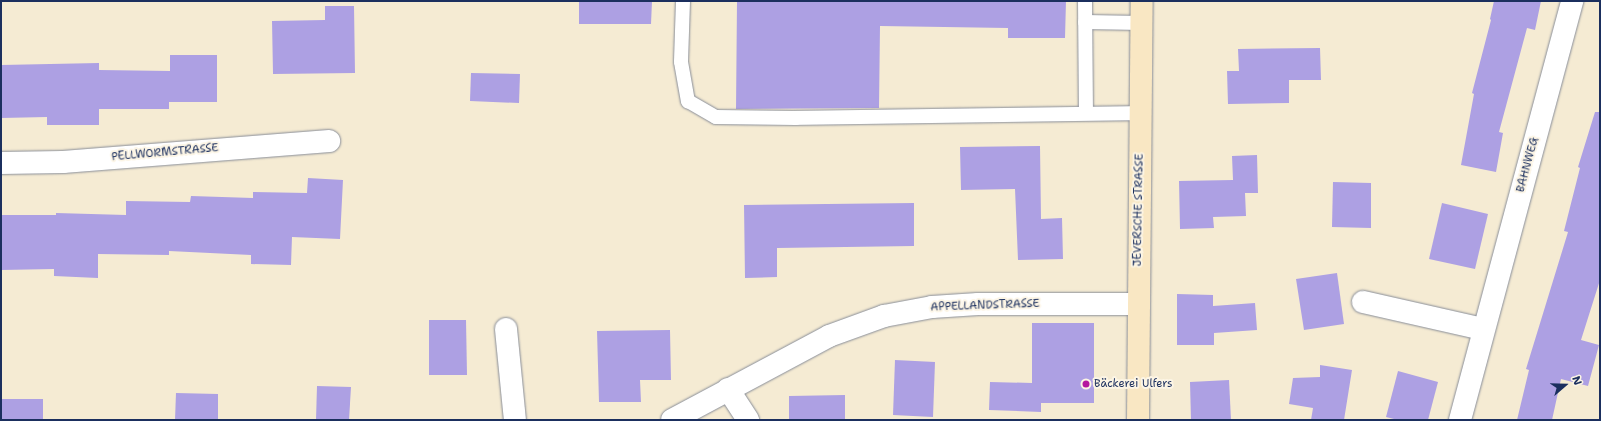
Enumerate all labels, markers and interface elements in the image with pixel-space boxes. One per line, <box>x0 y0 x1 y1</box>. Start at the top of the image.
street label: BAHNWEG <box>1514 136 1542 194</box>
street label: PELLWORMSTRASSE <box>111 142 219 164</box>
street label: JEVERSCHE STRASSE <box>1131 153 1147 267</box>
street label: APPELLANDSTRASSE <box>930 297 1040 315</box>
north arrow <box>1545 365 1585 405</box>
text: N <box>1568 374 1585 387</box>
place label: Bäckerei Ulfers <box>1094 377 1172 391</box>
marker: Bäckerei Ulfers <box>1081 379 1091 389</box>

